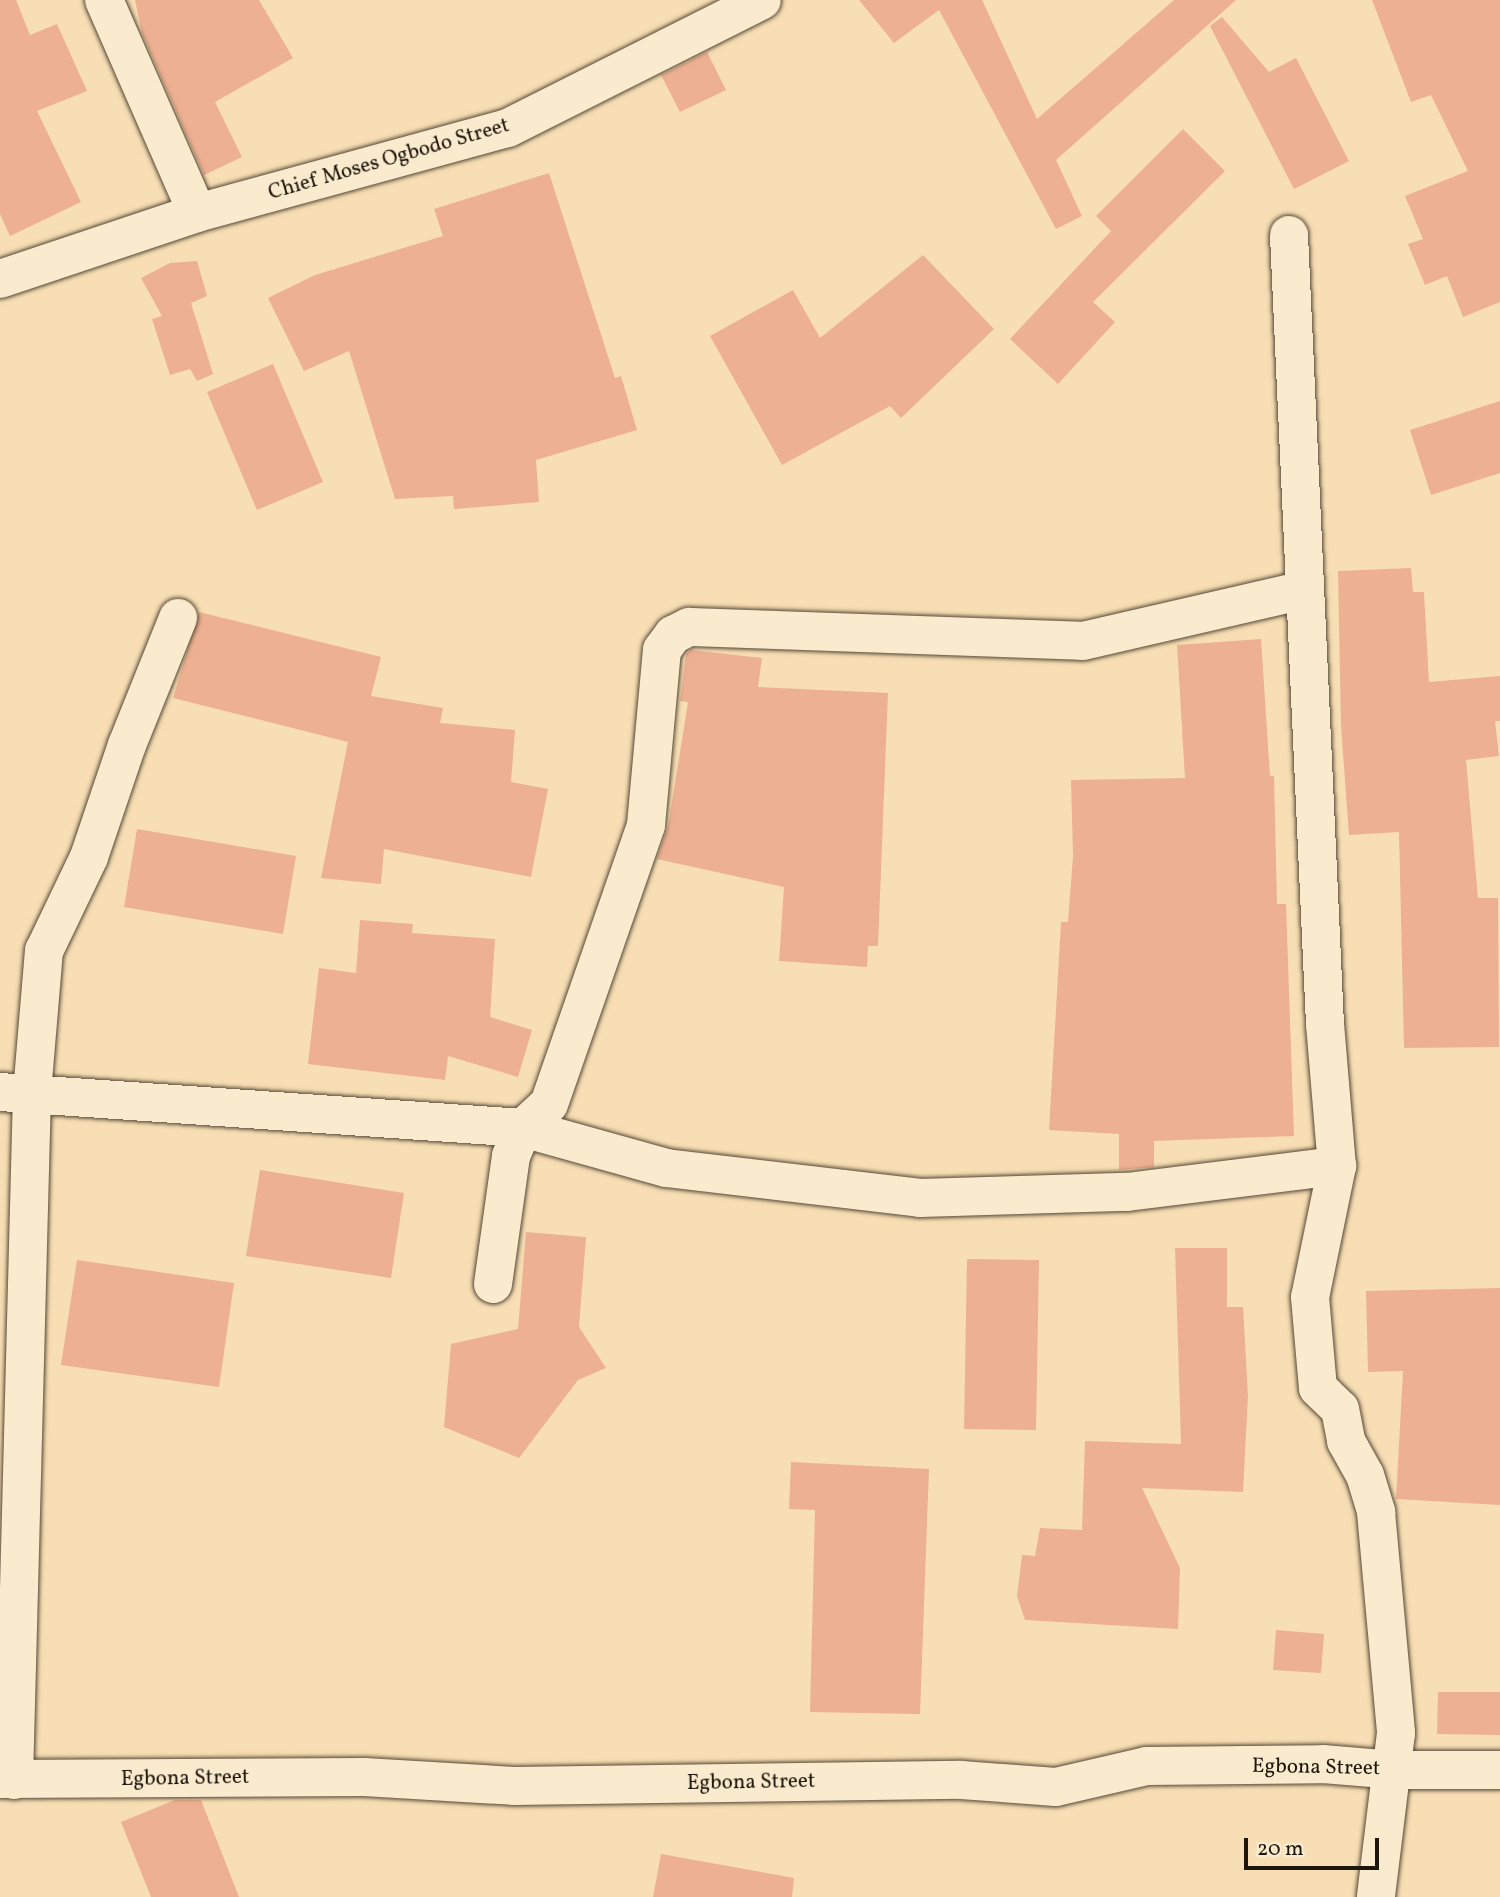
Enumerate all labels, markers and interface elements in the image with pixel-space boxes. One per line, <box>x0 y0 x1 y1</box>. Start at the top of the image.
street label: Chief Moses Ogbodo Street <box>267 114 511 206</box>
street label: Egbona Street <box>1252 1754 1380 1782</box>
street label: Egbona Street <box>121 1765 249 1793</box>
street label: Egbona Street <box>687 1769 815 1797</box>
scale bar <box>1248 1824 1383 1868</box>
text: 20 m <box>1257 1835 1303 1864</box>

